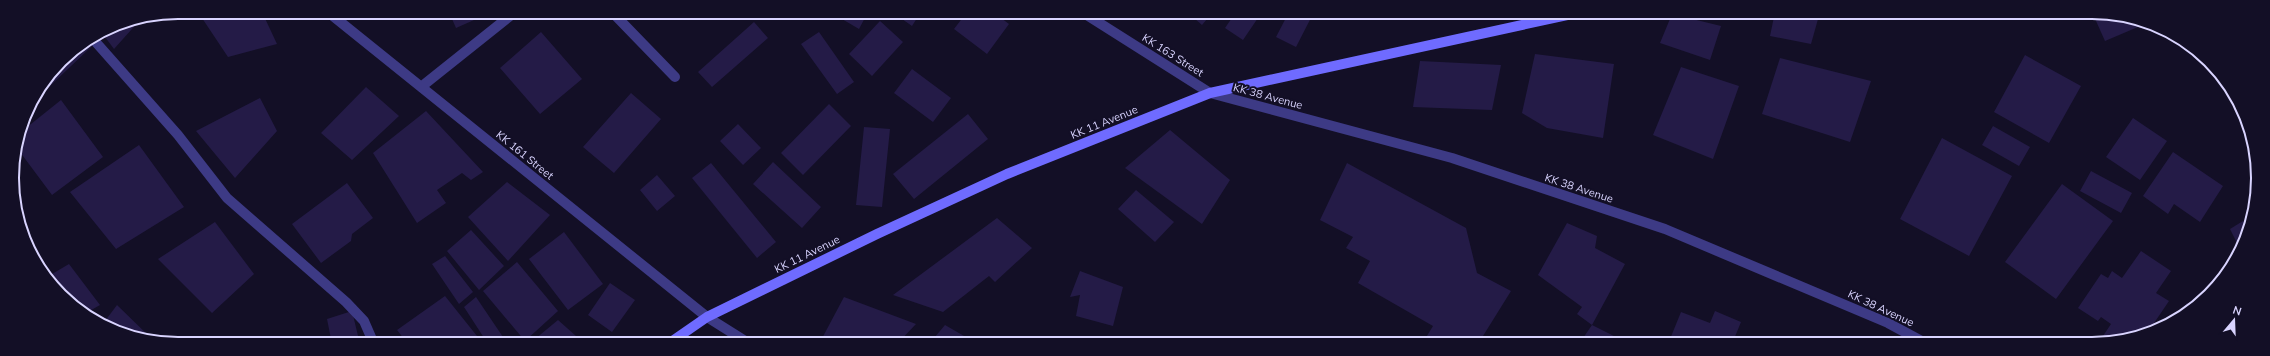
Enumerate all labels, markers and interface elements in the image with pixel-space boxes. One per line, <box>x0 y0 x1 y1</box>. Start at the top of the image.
street label: KK 163 Street <box>1140 31 1206 80</box>
street label: KK 38 Avenue <box>1232 80 1304 112</box>
street label: KK 11 Avenue <box>1068 102 1140 142</box>
street label: KK 161 Street <box>493 128 557 183</box>
street label: KK 38 Avenue <box>1543 170 1615 206</box>
street label: KK 11 Avenue <box>772 232 842 276</box>
street label: KK 38 Avenue <box>1846 287 1916 329</box>
north arrow <box>2214 300 2254 340</box>
text: N <box>2231 303 2243 319</box>

